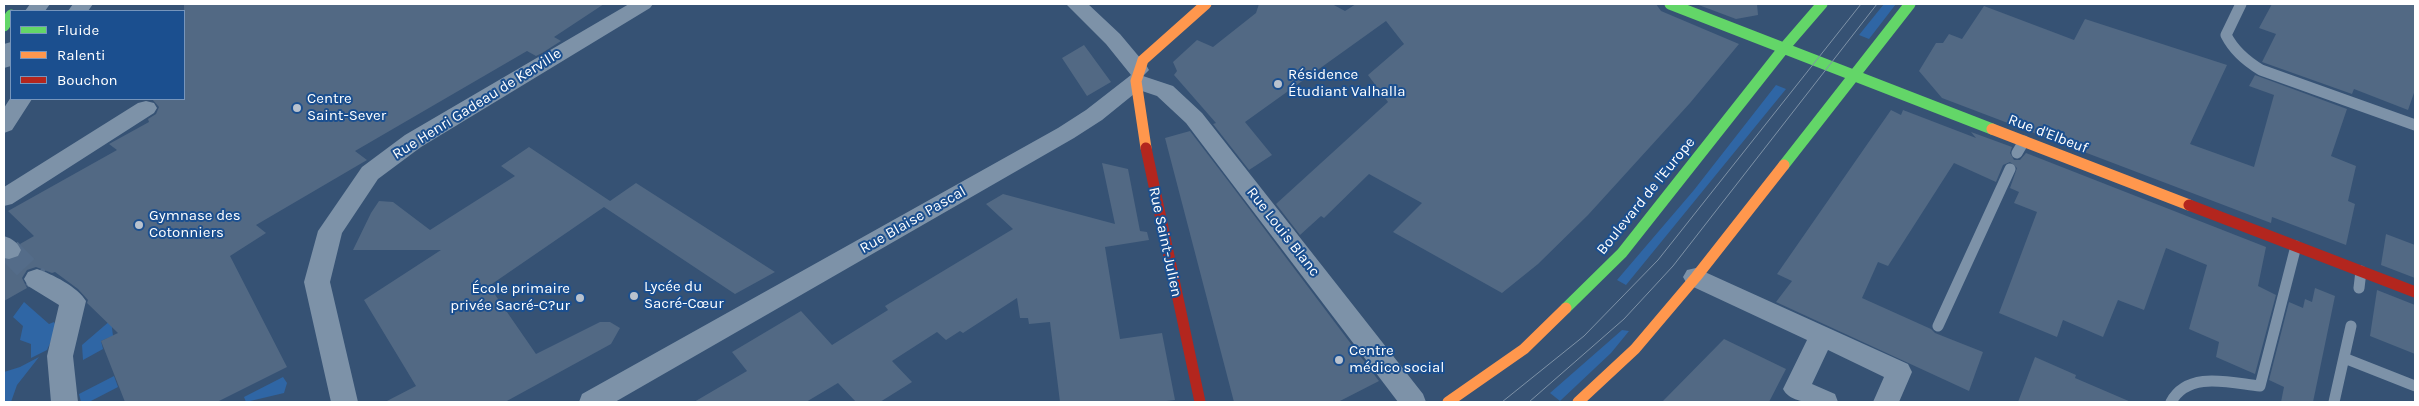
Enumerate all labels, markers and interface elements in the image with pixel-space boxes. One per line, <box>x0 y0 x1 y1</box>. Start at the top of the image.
legend <box>10 10 185 100</box>
text: Fluide <box>57 21 99 39</box>
street label: Rue Henri Gadeau de Kerville <box>389 45 565 163</box>
text: Ralenti <box>57 46 106 64</box>
place label: Résidence Étudiant Valhalla <box>1288 66 1405 101</box>
text: Bouchon <box>57 71 118 89</box>
marker: Résidence Étudiant Valhalla <box>1272 78 1284 90</box>
place label: Centre Saint-Sever <box>307 90 386 125</box>
marker: Centre Saint-Sever <box>291 102 303 114</box>
street label: Rue d'Elbeuf <box>2006 111 2090 157</box>
street label: Boulevard de l'Europe <box>1593 134 1699 258</box>
street label: Rue Blaise Pascal <box>857 182 969 258</box>
street label: Rue Louis Blanc <box>1243 184 1323 280</box>
street label: Rue Saint-Julien <box>1145 185 1185 299</box>
place label: Gymnase des Cotonniers <box>149 207 241 242</box>
marker: Gymnase des Cotonniers <box>133 219 145 231</box>
place label: Lycée du Sacré-Cœur <box>644 278 724 313</box>
place label: École primaire privée Sacré-C?ur <box>450 280 570 315</box>
marker: Lycée du Sacré-Cœur <box>628 290 640 302</box>
marker: École primaire privée Sacré-C?ur <box>574 292 586 304</box>
place label: Centre médico social <box>1349 342 1444 377</box>
marker: Centre médico social <box>1333 354 1345 366</box>

